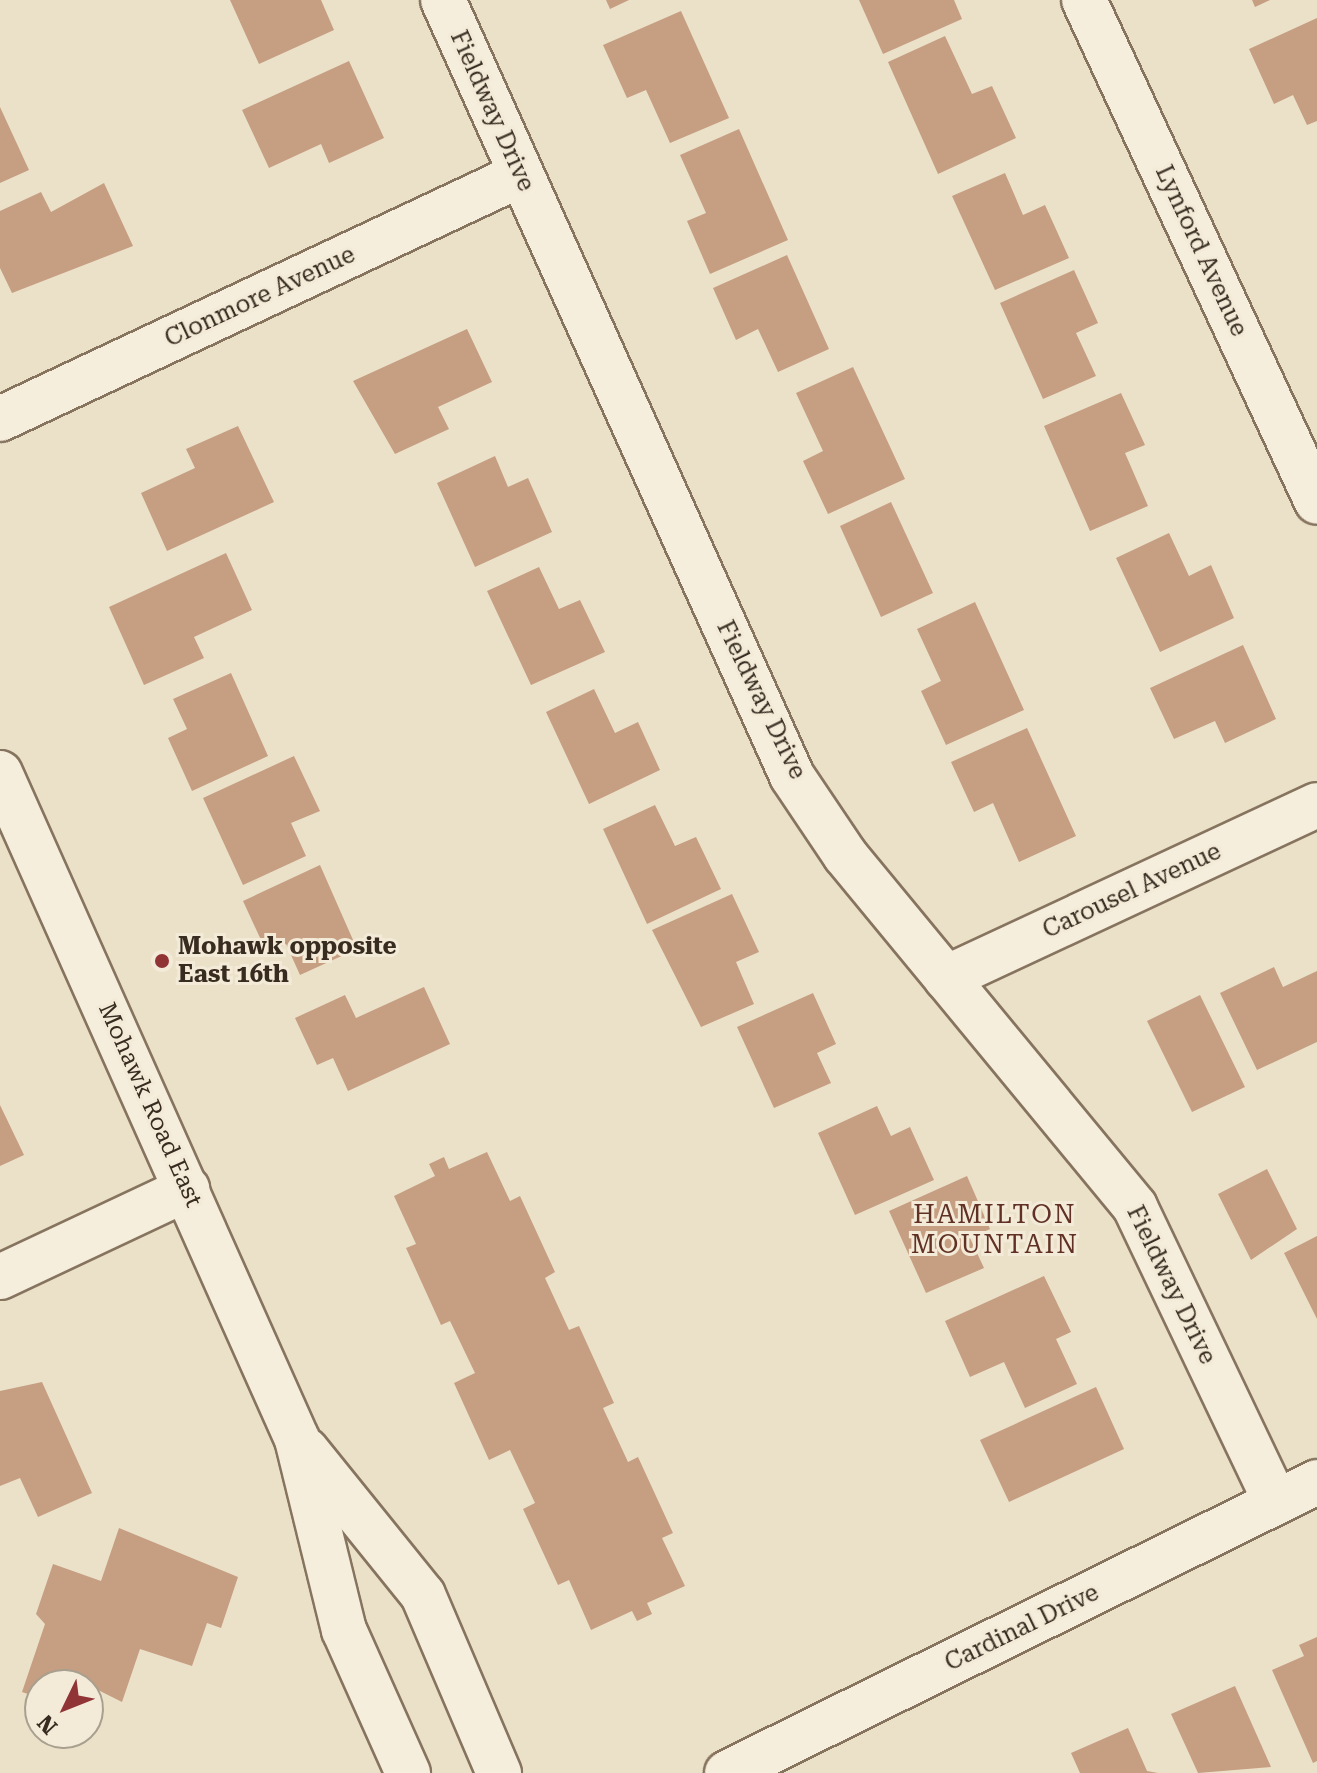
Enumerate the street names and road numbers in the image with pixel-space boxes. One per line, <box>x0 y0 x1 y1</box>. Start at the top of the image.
street label: Fieldway Drive <box>444 26 540 196</box>
street label: Lynford Avenue <box>1149 161 1253 341</box>
street label: Clonmore Avenue <box>160 240 360 354</box>
street label: Fieldway Drive <box>710 616 812 784</box>
street label: Carousel Avenue <box>1038 837 1226 945</box>
street label: Mohawk Road East <box>92 998 208 1212</box>
street label: Fieldway Drive <box>1120 1201 1222 1369</box>
street label: Cardinal Drive <box>940 1578 1104 1678</box>

